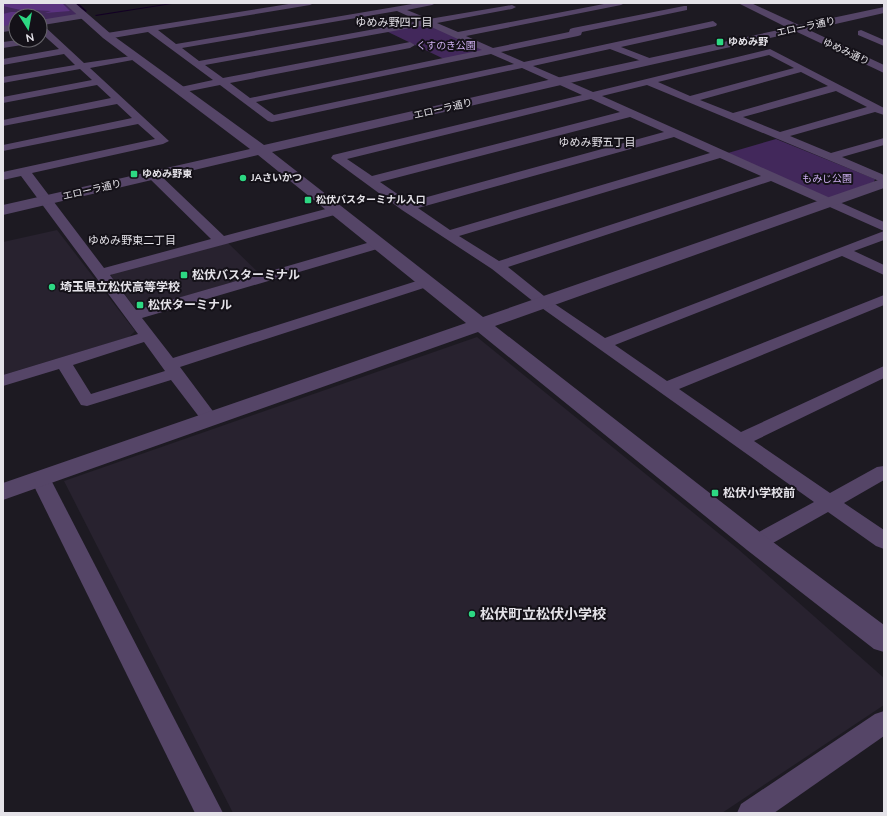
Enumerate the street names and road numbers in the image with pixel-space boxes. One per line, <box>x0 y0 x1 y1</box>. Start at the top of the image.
street label: エローラ通り <box>775 14 837 40</box>
street label: ゆめみ通り <box>820 35 872 69</box>
street label: エローラ通り <box>412 95 474 123</box>
street label: エローラ通り <box>61 176 123 204</box>

